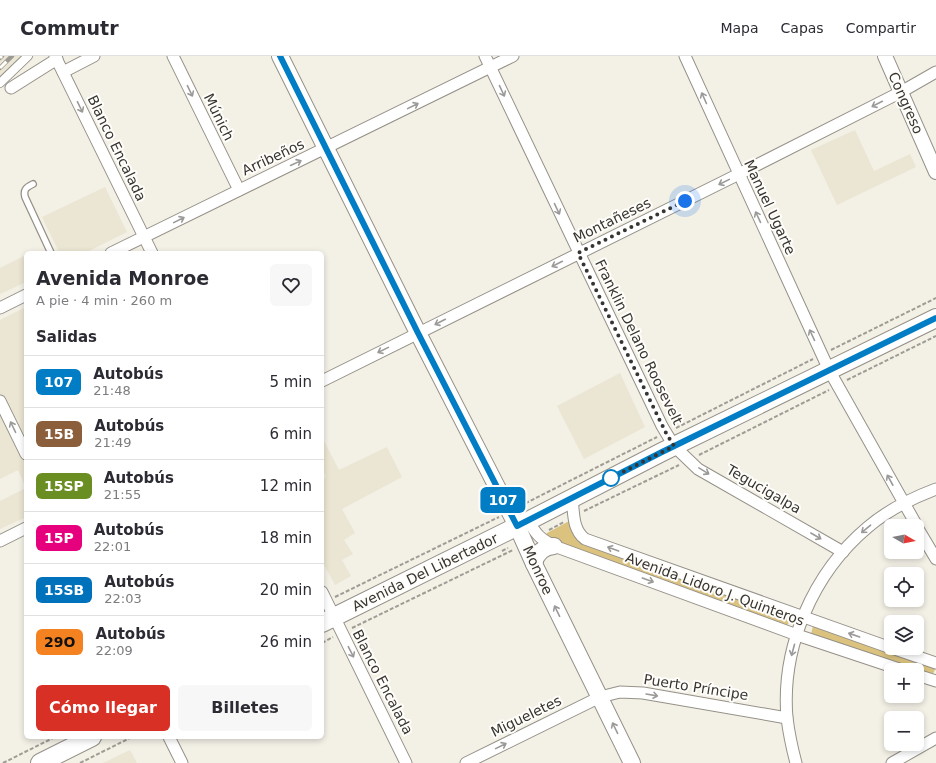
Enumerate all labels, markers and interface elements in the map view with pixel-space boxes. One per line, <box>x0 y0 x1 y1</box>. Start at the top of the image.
text: Commutr <box>20 17 119 39</box>
text: Mapa <box>720 20 759 36</box>
text: Capas <box>781 20 824 36</box>
text: Compartir <box>846 20 916 36</box>
street label: Congreso <box>885 70 927 136</box>
one-way arrow <box>187 85 194 97</box>
one-way arrow <box>499 85 506 97</box>
street label: Múnich <box>201 91 237 143</box>
street label: Blanco Encalada <box>84 93 150 203</box>
one-way arrow <box>700 93 707 105</box>
one-way arrow <box>77 100 85 112</box>
one-way arrow <box>406 101 418 109</box>
one-way arrow <box>871 101 883 108</box>
street label: Arribeños <box>239 136 307 178</box>
street label: Manuel Ugarte <box>741 157 799 257</box>
one-way arrow <box>290 159 302 166</box>
one-way arrow <box>718 179 730 186</box>
your location <box>675 191 695 211</box>
street label: Montañeses <box>571 194 653 246</box>
one-way arrow <box>554 202 561 214</box>
one-way arrow <box>754 211 761 223</box>
one-way arrow <box>173 215 185 223</box>
street label: Franklin Delano Roosevelt <box>592 257 686 428</box>
one-way arrow <box>551 261 563 268</box>
button: heart <box>270 264 312 306</box>
text: Avenida Monroe <box>36 267 209 289</box>
text: A pie · 4 min · 260 m <box>36 293 172 308</box>
one-way arrow <box>435 319 447 326</box>
text: Salidas <box>36 328 97 346</box>
one-way arrow <box>808 329 816 341</box>
one-way arrow <box>377 347 389 355</box>
text: Autobús <box>93 365 163 383</box>
text: 5 min <box>269 373 312 391</box>
text: 107 <box>44 374 73 390</box>
text: 21:48 <box>93 383 131 398</box>
text: Autobús <box>94 417 164 435</box>
one-way arrow <box>9 421 16 433</box>
text: 6 min <box>269 425 312 443</box>
text: 15B <box>44 426 74 442</box>
text: 21:49 <box>94 435 132 450</box>
street label: Tegucigalpa <box>723 461 804 517</box>
one-way arrow <box>698 468 710 476</box>
text: Autobús <box>104 469 174 487</box>
unlabelled marker <box>602 469 620 487</box>
one-way arrow <box>886 474 894 486</box>
text: 12 min <box>260 477 312 495</box>
text: 15SP <box>44 478 84 494</box>
text: 21:55 <box>104 487 141 502</box>
line badge: 107 <box>480 487 526 513</box>
text: 107 <box>488 492 518 508</box>
north arrow <box>884 519 924 559</box>
map controls <box>884 519 924 751</box>
text: Autobús <box>94 521 164 539</box>
one-way arrow <box>861 524 872 533</box>
text: 18 min <box>260 529 312 547</box>
text: 15P <box>44 530 74 546</box>
street label: Avenida Del Libertador <box>349 530 501 614</box>
one-way arrow <box>810 533 822 541</box>
text: 22:01 <box>94 539 131 554</box>
street label: Monroe <box>520 543 556 597</box>
one-way arrow <box>607 545 620 552</box>
street label: Avenida Lidoro J. Quinteros <box>623 549 807 629</box>
button: locate <box>884 567 924 607</box>
text: Autobús <box>104 573 174 591</box>
one-way arrow <box>641 577 653 585</box>
text: 20 min <box>260 581 312 599</box>
text: 15SB <box>44 582 84 598</box>
text: 22:03 <box>104 591 142 606</box>
one-way arrow <box>553 605 560 617</box>
button: layers <box>884 615 924 655</box>
text: Autobús <box>95 625 166 643</box>
street label: Blanco Encalada <box>350 627 416 737</box>
one-way arrow <box>848 631 861 638</box>
text: 26 min <box>260 633 312 651</box>
text: 29O <box>44 634 75 650</box>
text: 22:09 <box>95 643 133 658</box>
one-way arrow <box>789 643 796 656</box>
one-way arrow <box>348 646 355 658</box>
button: + <box>884 663 924 703</box>
street label: Puerto Príncipe <box>643 671 749 703</box>
button: Cómo llegar <box>36 685 170 731</box>
button: Billetes <box>178 685 312 731</box>
one-way arrow <box>645 691 658 699</box>
street label: Migueletes <box>488 692 564 740</box>
button: − <box>884 711 924 751</box>
one-way arrow <box>611 722 618 734</box>
one-way arrow <box>495 742 507 749</box>

